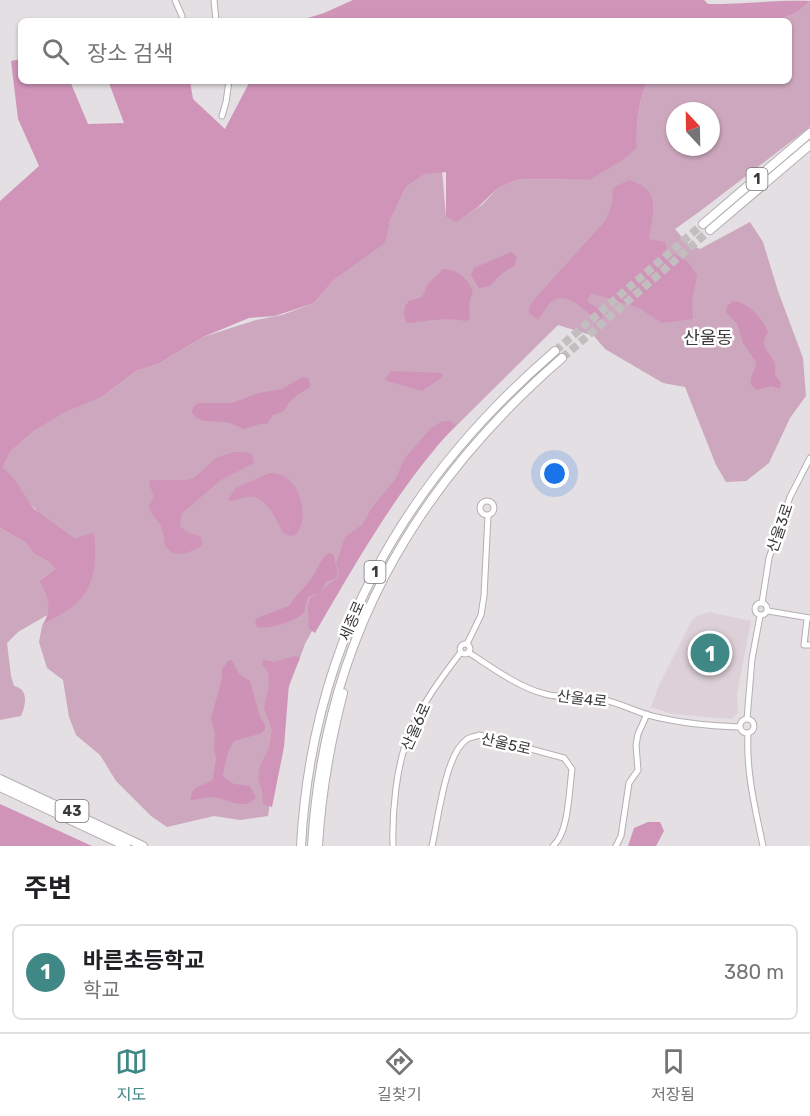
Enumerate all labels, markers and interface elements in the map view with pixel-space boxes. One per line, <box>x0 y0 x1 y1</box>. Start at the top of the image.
search box <box>18 18 792 84</box>
icon: search <box>39 35 72 68</box>
text: 장소 검색 <box>87 40 173 67</box>
north arrow <box>666 102 720 156</box>
road number: 1 <box>746 168 768 190</box>
district label: 산울동 <box>683 327 733 349</box>
your location <box>540 459 569 488</box>
street label: 산울3로 <box>763 501 797 555</box>
road number: 1 <box>364 561 386 583</box>
street label: 세종로 <box>336 598 368 644</box>
pin: 1 <box>690 630 730 676</box>
street label: 산울4로 <box>556 687 608 711</box>
street label: 산울6로 <box>398 700 434 754</box>
street label: 산울5로 <box>479 730 533 758</box>
road number: 43 <box>56 800 88 822</box>
text: 주변 <box>24 873 72 904</box>
text: 바른초등학교 <box>83 947 204 974</box>
text: 1 <box>41 960 50 984</box>
text: 380 m <box>724 960 784 984</box>
text: 학교 <box>83 978 120 1002</box>
tab: 지도 <box>115 1045 148 1105</box>
tab: 길찾기 <box>377 1045 421 1105</box>
tab: 저장됨 <box>651 1045 695 1105</box>

